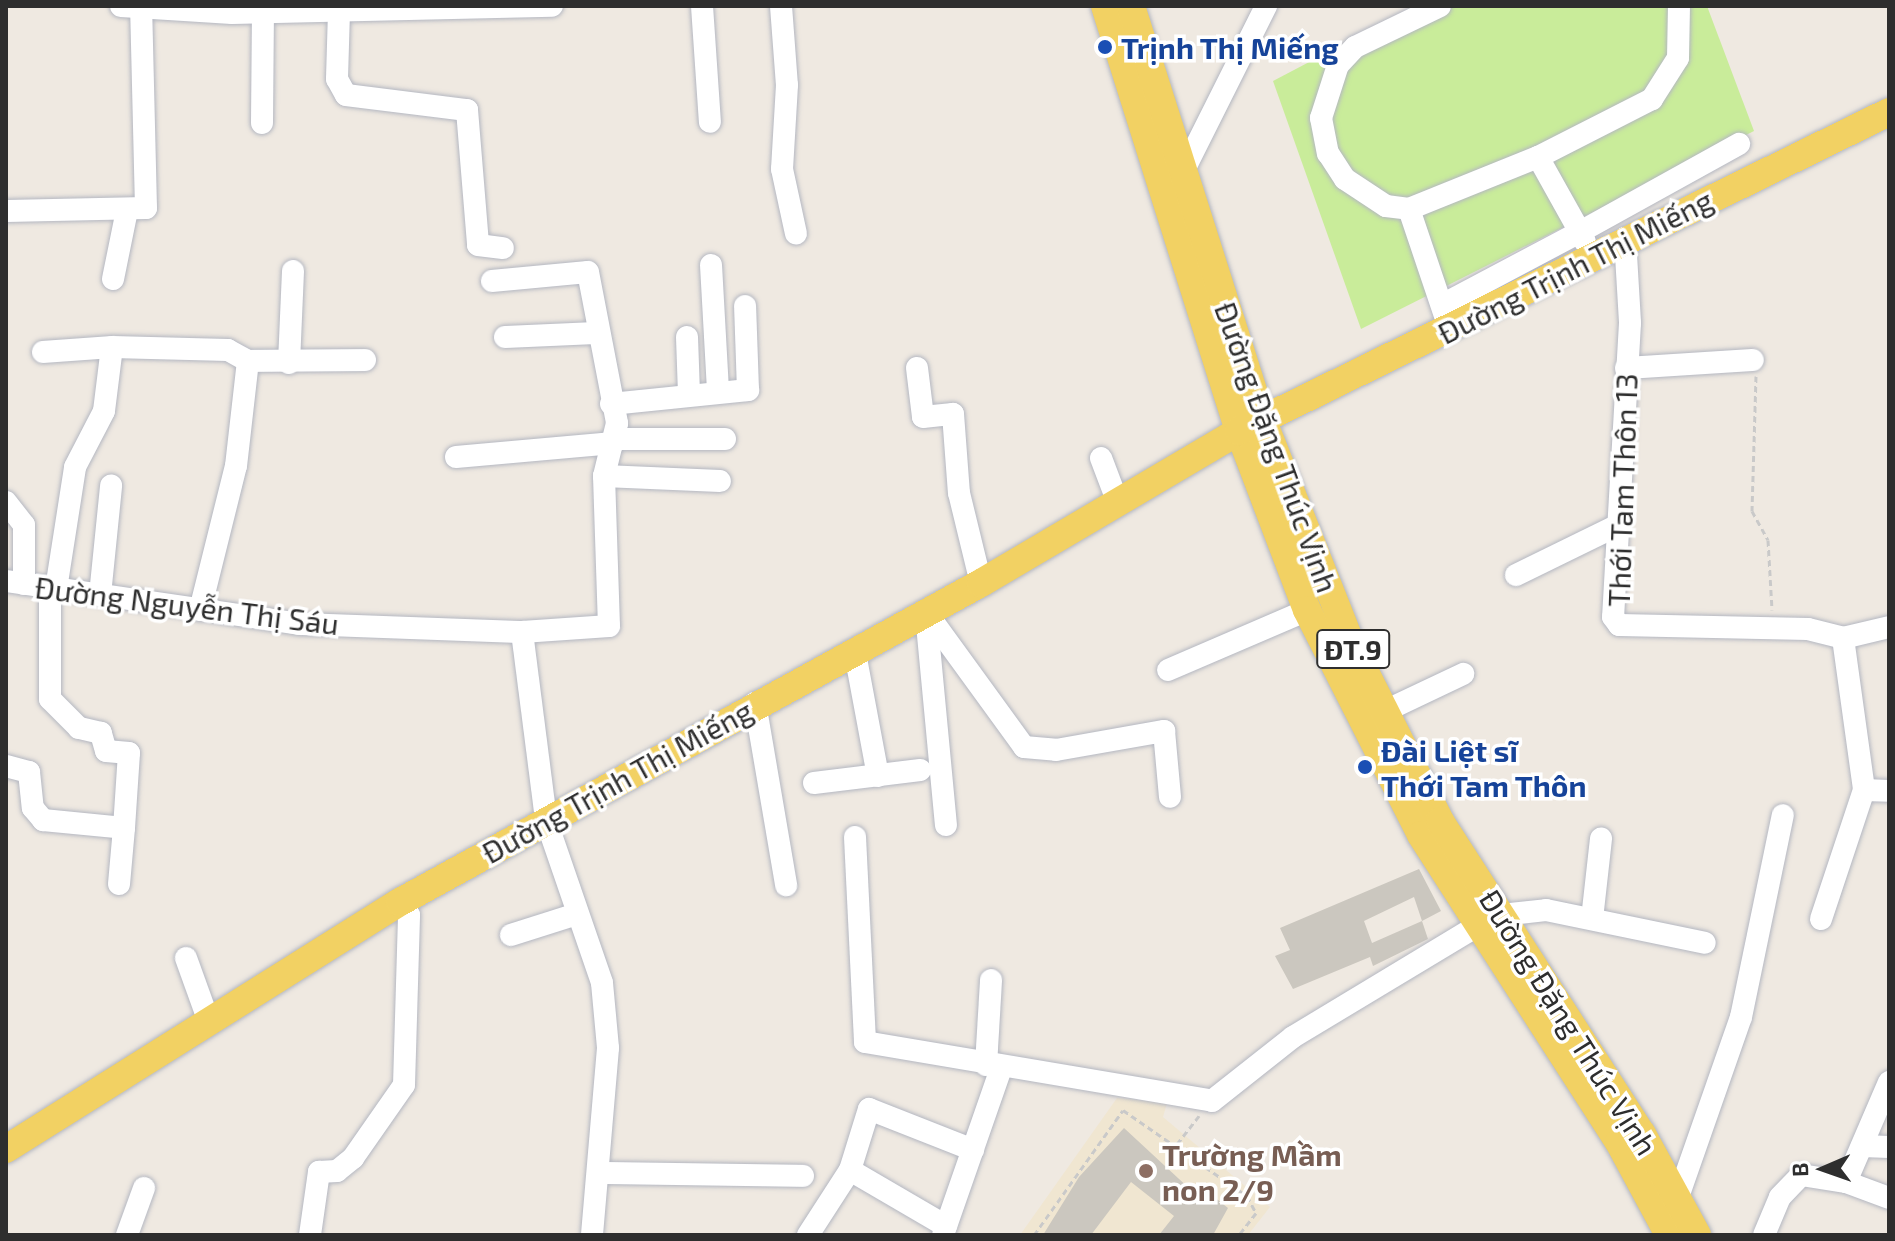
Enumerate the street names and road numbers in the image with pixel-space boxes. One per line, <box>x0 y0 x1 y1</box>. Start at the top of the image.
street label: Đường Trịnh Thị Miếng <box>1431 181 1719 351</box>
street label: Đường Đặng Thúc Vịnh <box>1207 296 1347 598</box>
street label: Thới Tam Thôn 13 <box>1600 372 1644 608</box>
street label: Đường Nguyễn Thị Sáu <box>33 568 341 642</box>
road number: ĐT.9 <box>1315 625 1391 673</box>
street label: Đường Trịnh Thị Miếng <box>475 691 759 871</box>
street label: Đường Đặng Thúc Vịnh <box>1472 882 1666 1162</box>

